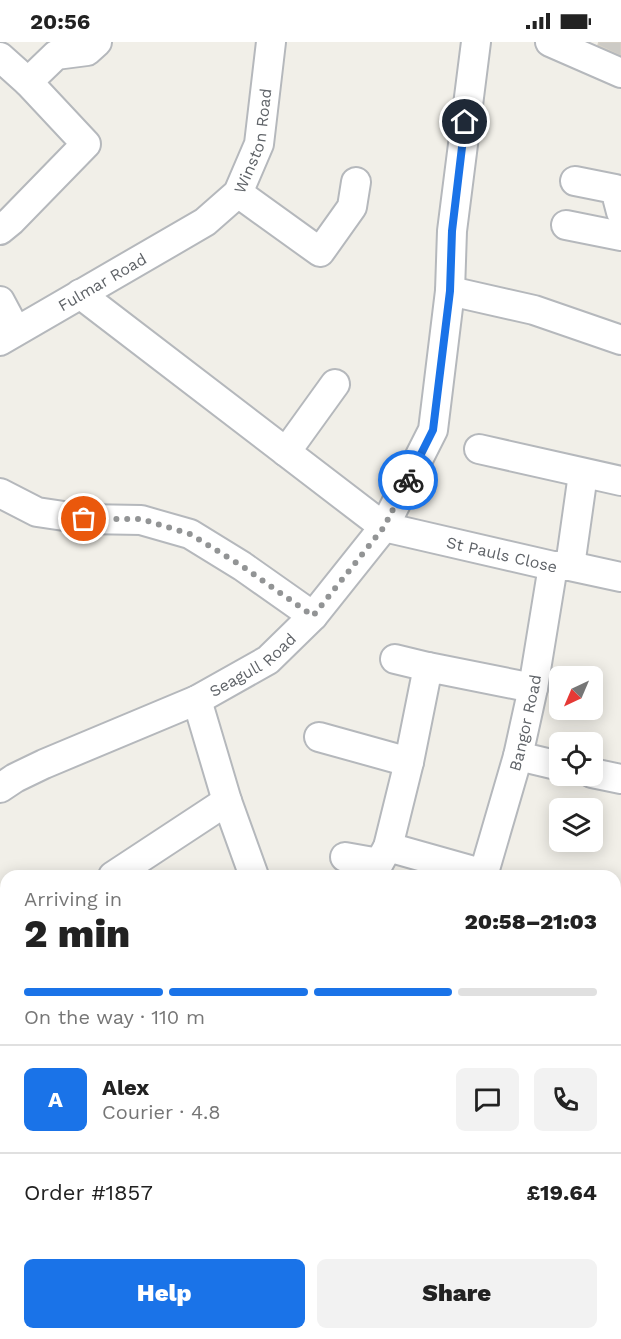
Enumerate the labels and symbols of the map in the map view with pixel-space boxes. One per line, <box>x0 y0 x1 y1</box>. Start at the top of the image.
street label: Winston Road <box>230 87 275 196</box>
pin <box>439 96 490 147</box>
street label: Fulmar Road <box>55 249 150 315</box>
courier <box>378 450 438 510</box>
pin <box>58 493 109 544</box>
street label: St Pauls Close <box>445 533 559 577</box>
street label: Seagull Road <box>206 629 300 701</box>
north arrow <box>549 666 603 720</box>
street label: Bangor Road <box>505 673 545 773</box>

